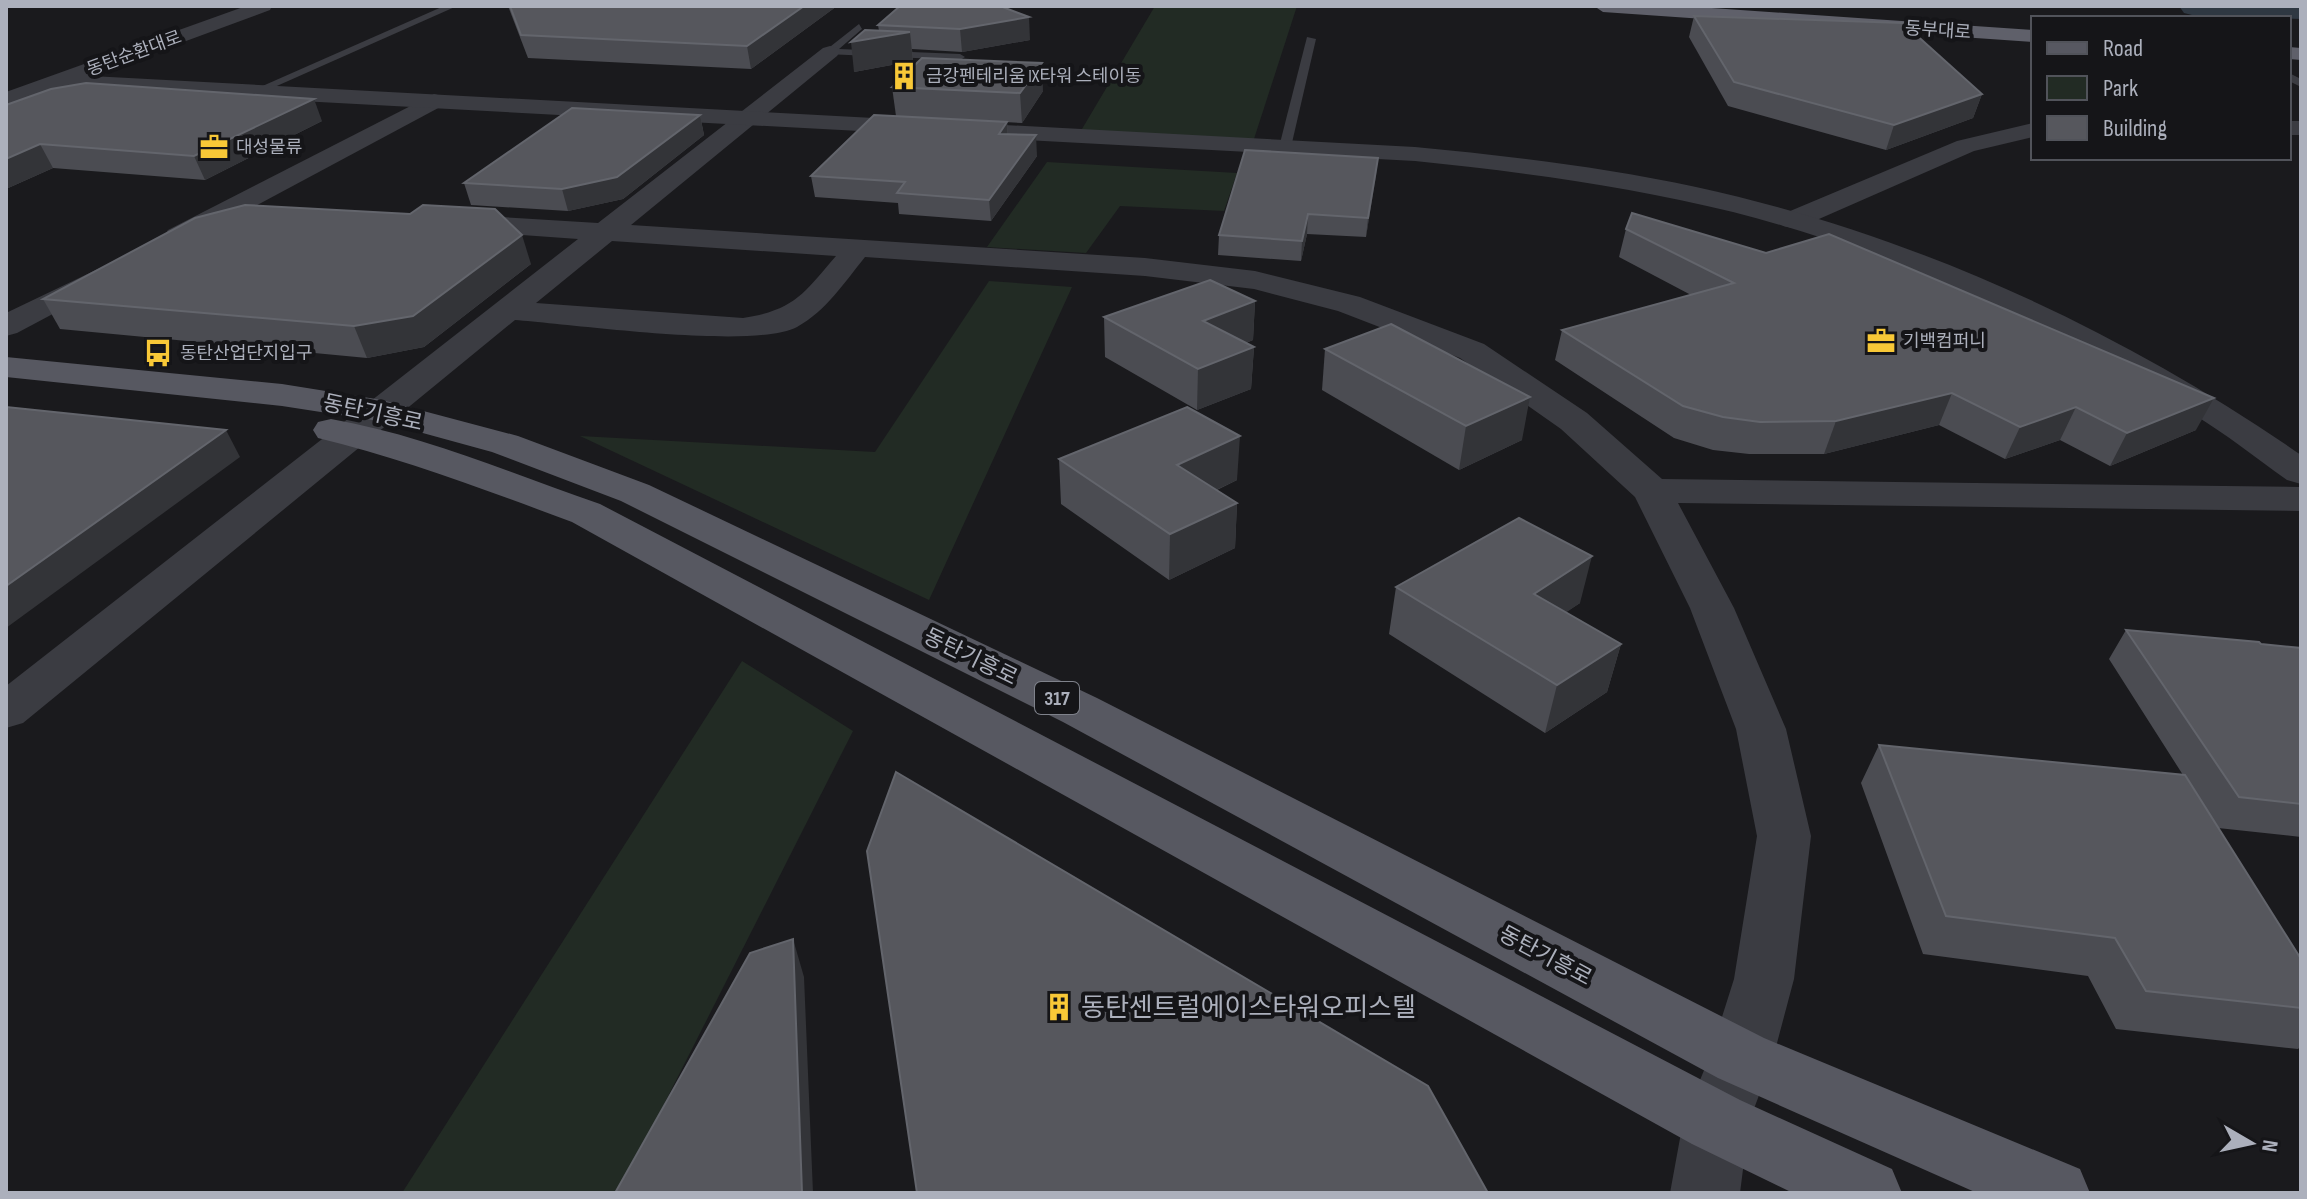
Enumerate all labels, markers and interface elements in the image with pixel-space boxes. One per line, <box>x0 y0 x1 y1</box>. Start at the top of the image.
legend <box>2031 16 2291 160</box>
street label: 동부대로 <box>1904 18 1972 43</box>
street label: 동탄순환대로 <box>84 27 184 80</box>
text: Road <box>2103 34 2143 63</box>
building icon: 금강펜테리움 IX타워 스테이동 <box>889 61 919 91</box>
place label: 금강펜테리움 IX타워 스테이동 <box>926 66 1142 87</box>
text: Park <box>2103 74 2138 103</box>
text: Building <box>2103 114 2167 143</box>
office icon: 대성물류 <box>199 132 229 162</box>
place label: 대성물류 <box>236 137 302 158</box>
office icon: 기백컴퍼니 <box>1866 326 1896 356</box>
place label: 기백컴퍼니 <box>1903 331 1986 352</box>
bus stop icon: 동탄산업단지입구 <box>143 338 173 368</box>
place label: 동탄산업단지입구 <box>180 343 312 364</box>
street label: 동탄기흥로 <box>320 390 425 437</box>
street label: 동탄기흥로 <box>919 623 1022 692</box>
road number: 317 <box>1035 682 1079 714</box>
street label: 동탄기흥로 <box>1494 921 1596 992</box>
building icon: 동탄센트럴에이스타워오피스텔 <box>1044 992 1074 1022</box>
place label: 동탄센트럴에이스타워오피스텔 <box>1081 993 1416 1024</box>
north arrow <box>2211 1103 2291 1183</box>
text: N <box>2255 1138 2284 1154</box>

